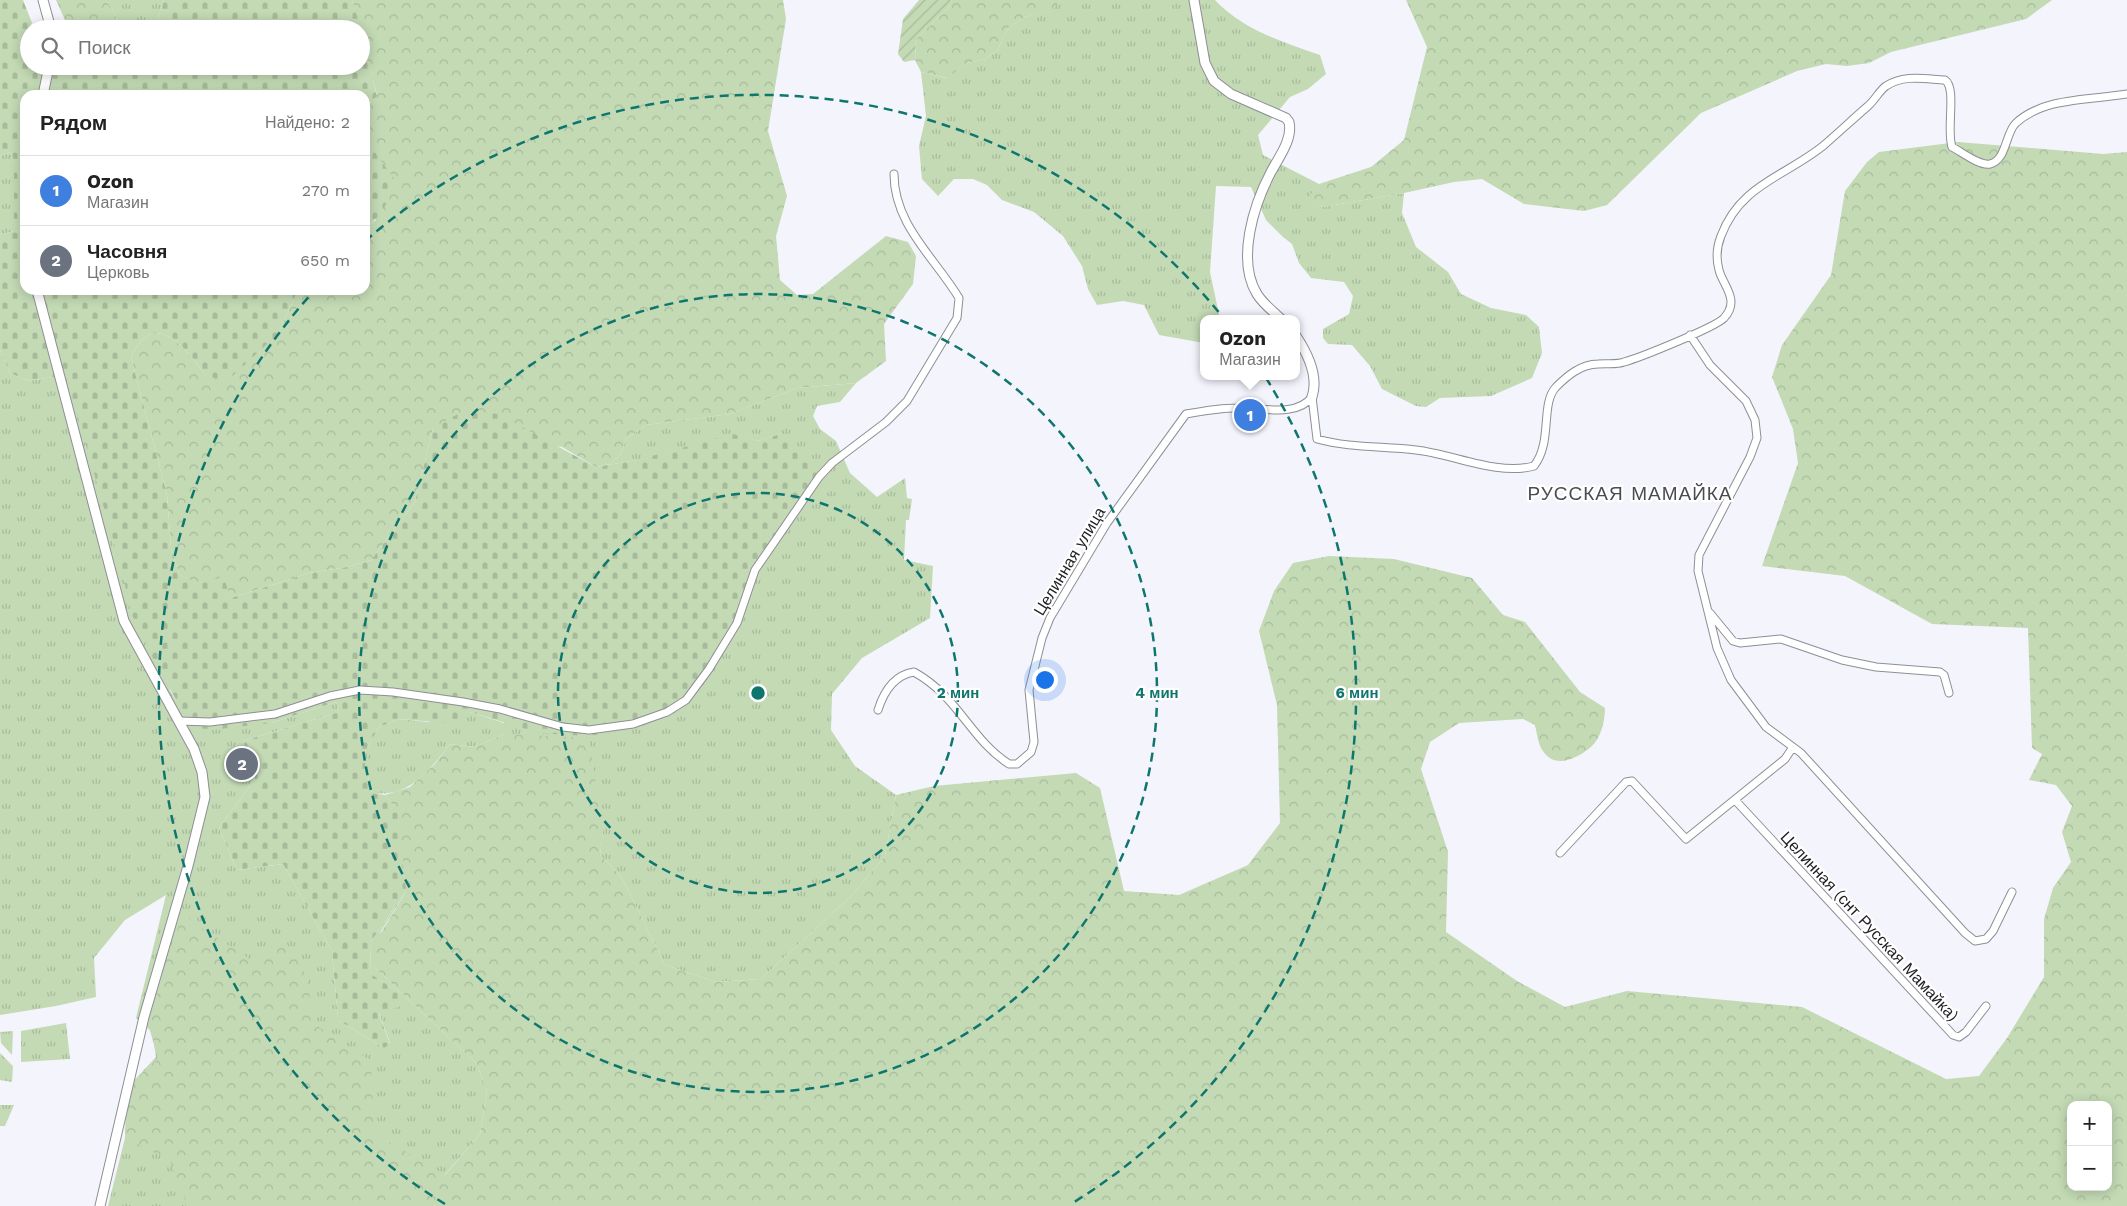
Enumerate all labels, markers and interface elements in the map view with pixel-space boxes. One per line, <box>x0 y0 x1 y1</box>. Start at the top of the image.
search box <box>20 20 370 75</box>
icon: search <box>38 34 66 62</box>
text: Поиск <box>78 36 131 59</box>
text: Рядом <box>40 110 107 135</box>
text: Найдено: 2 <box>265 113 350 132</box>
text: Ozon <box>87 170 134 193</box>
text: 1 <box>53 181 59 200</box>
text: 270 m <box>302 181 350 200</box>
text: Магазин <box>87 193 149 212</box>
text: Часовня <box>87 240 167 263</box>
text: 2 <box>51 251 61 270</box>
text: 650 m <box>300 251 350 270</box>
text: Церковь <box>87 263 150 282</box>
popup <box>1200 315 1300 380</box>
text: Ozon <box>1219 327 1266 350</box>
text: Магазин <box>1219 350 1281 369</box>
pin: 1 <box>1234 396 1266 434</box>
district label: РУССКАЯ МАМАЙКА <box>1527 482 1733 505</box>
street label: Целинная улица <box>1030 503 1109 619</box>
your location <box>1032 667 1058 693</box>
centre of rings <box>749 684 767 702</box>
text: 2 мин <box>937 684 979 702</box>
text: 4 мин <box>1135 684 1179 702</box>
text: 6 мин <box>1336 684 1378 702</box>
pin: 2 <box>226 745 258 783</box>
street label: Целинная (снт Русская Мамайка) <box>1777 828 1963 1025</box>
map controls <box>2067 1101 2112 1191</box>
button: + <box>2067 1101 2112 1146</box>
button: − <box>2067 1146 2112 1191</box>

